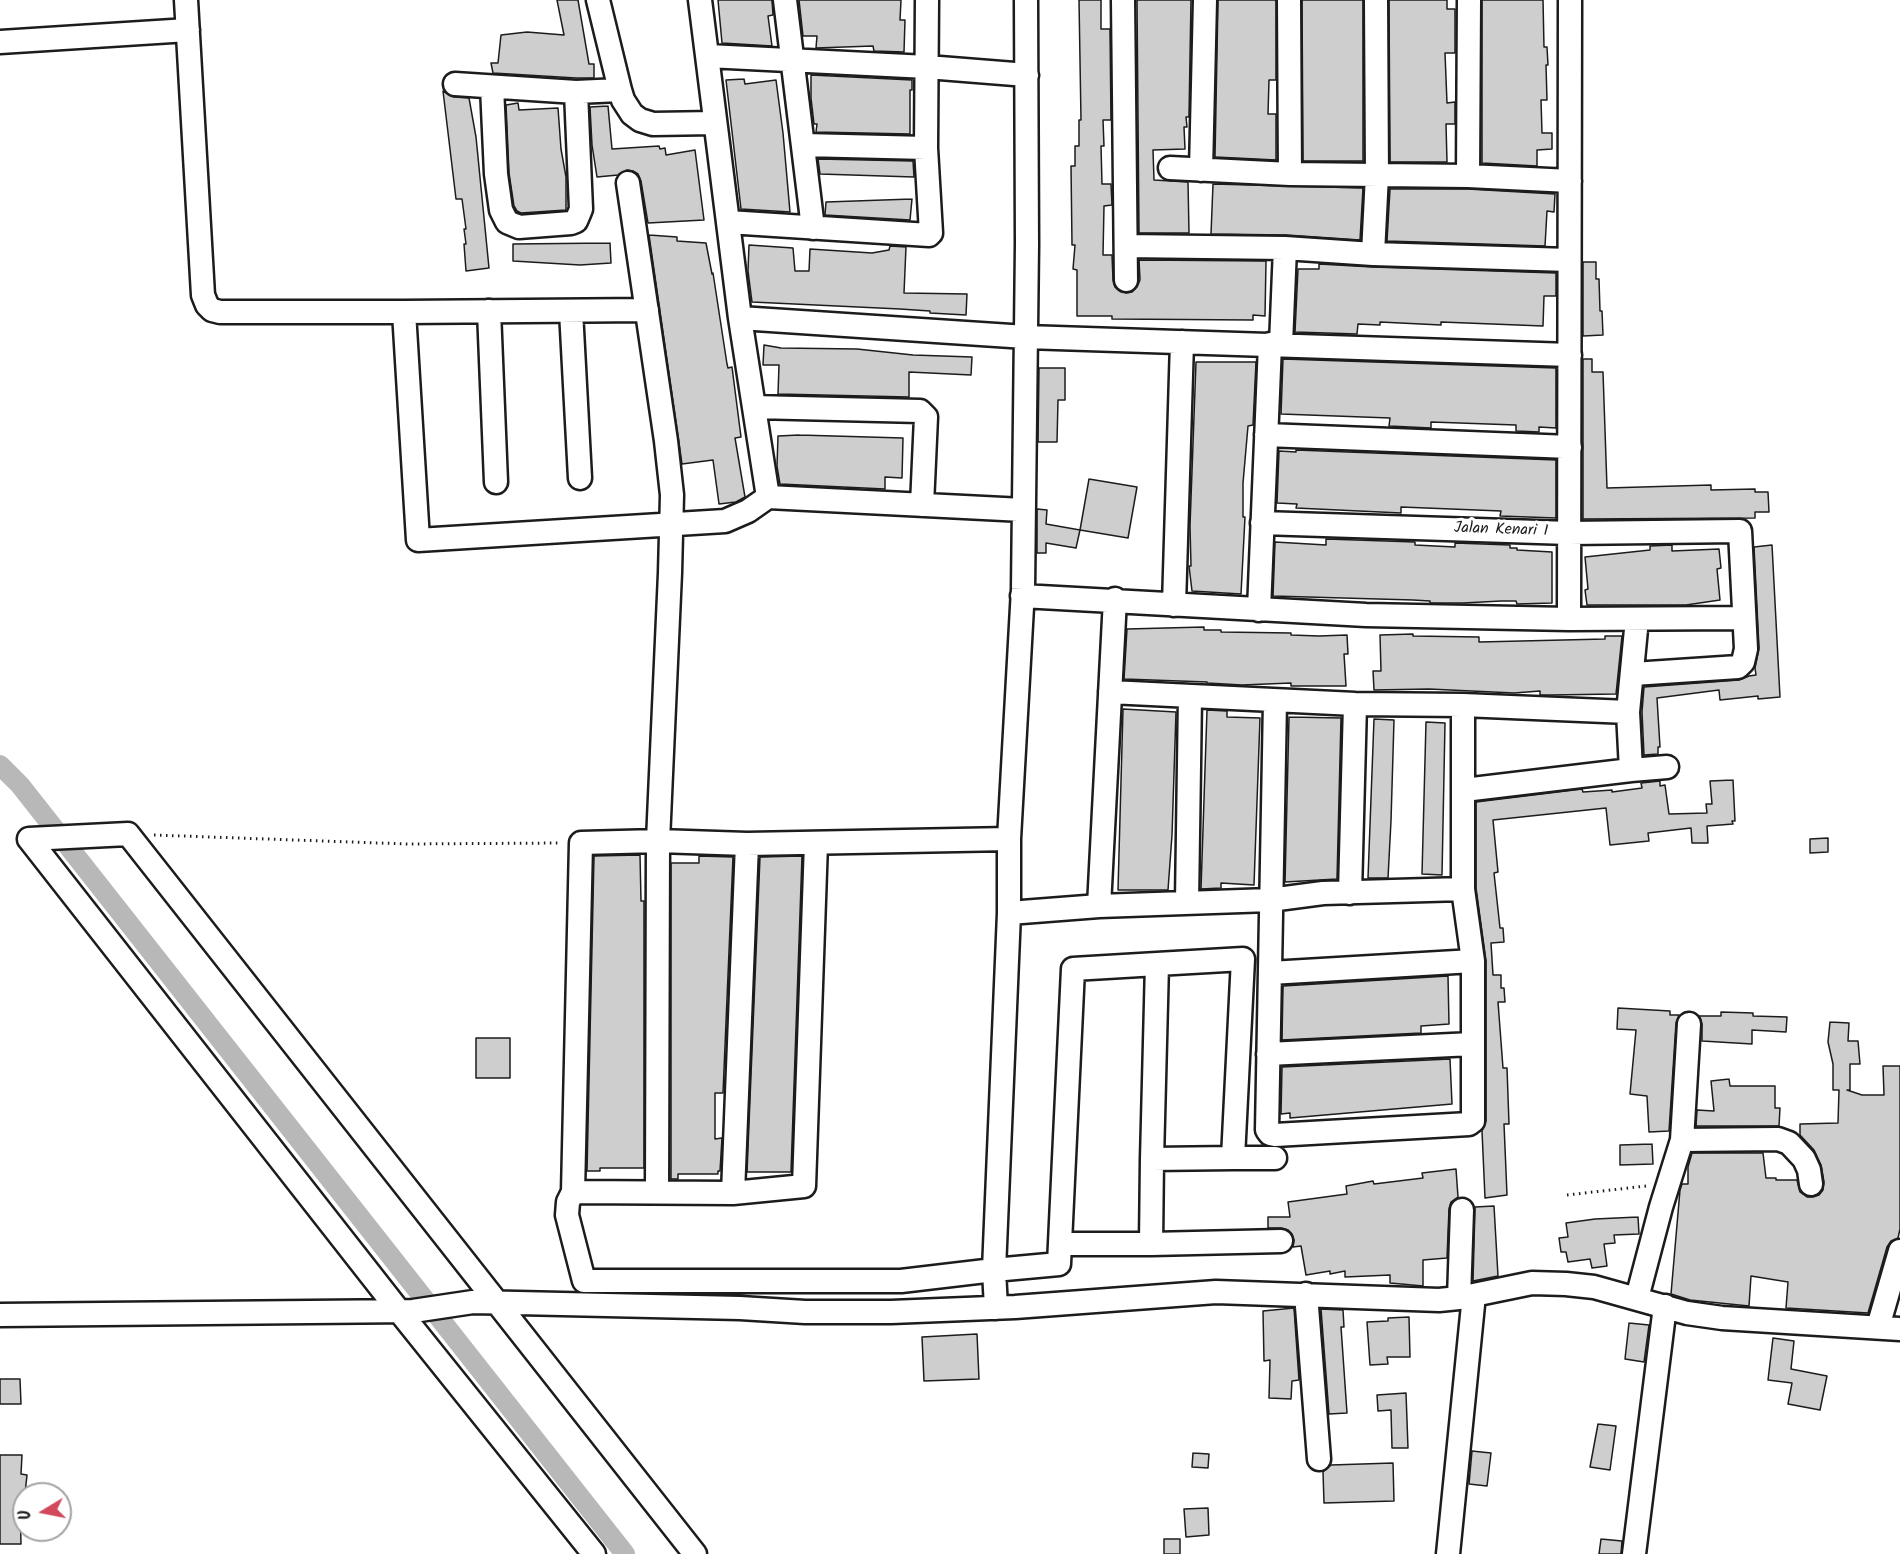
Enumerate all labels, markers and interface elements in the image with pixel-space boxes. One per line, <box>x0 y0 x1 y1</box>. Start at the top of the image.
street label: Jalan Kenari I <box>1453 520 1549 542</box>
north arrow <box>12 1482 72 1542</box>
text: U <box>13 1508 39 1522</box>

